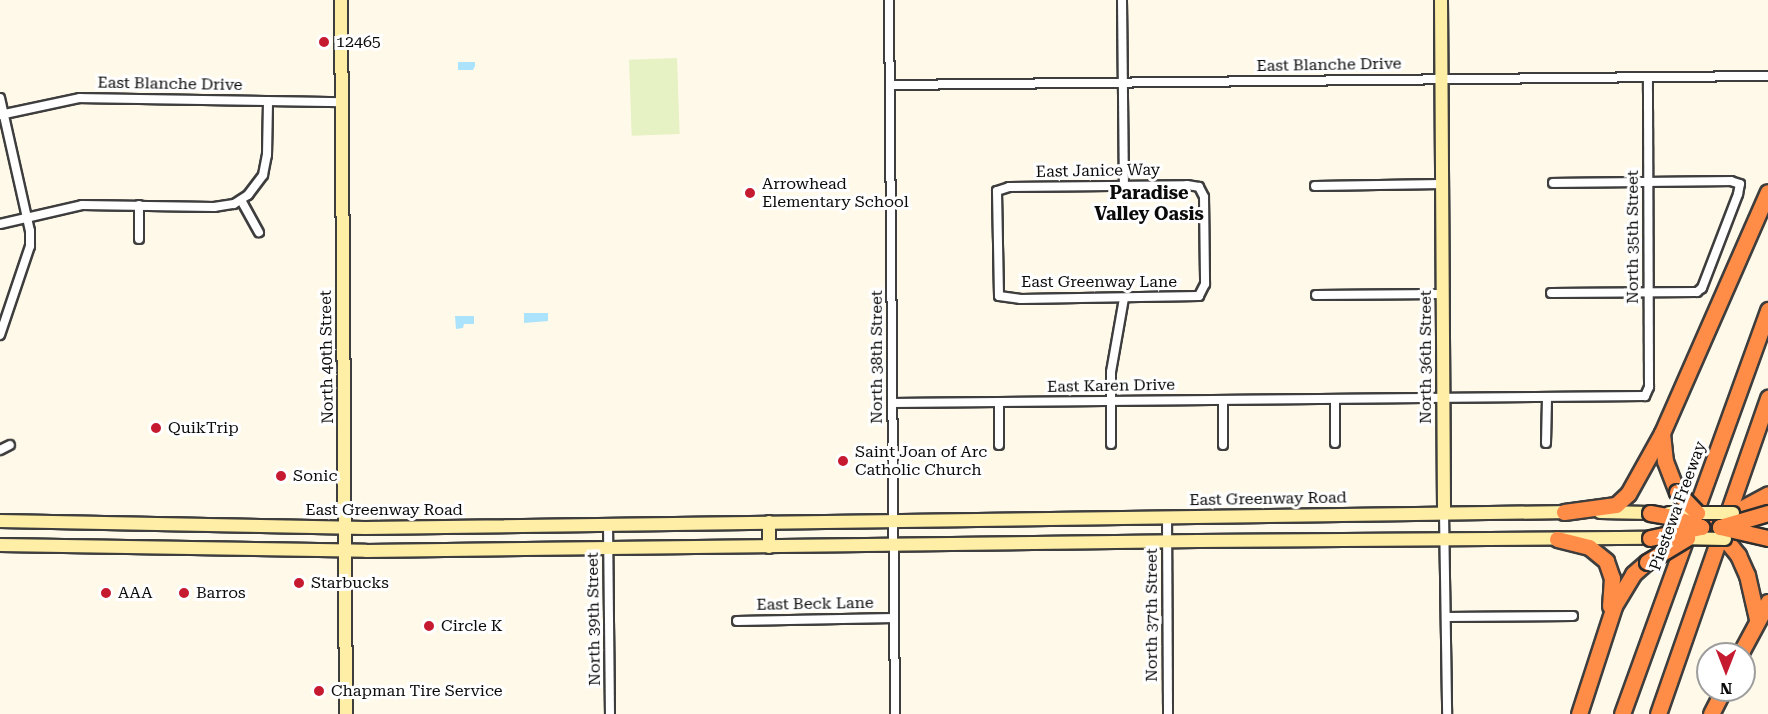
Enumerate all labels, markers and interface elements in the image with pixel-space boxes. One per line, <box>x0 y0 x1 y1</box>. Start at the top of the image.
place label: 12465 <box>336 32 381 52</box>
marker: 12465 <box>317 35 331 49</box>
street label: East Blanche Drive <box>1256 54 1402 76</box>
street label: East Blanche Drive <box>97 73 243 95</box>
street label: East Janice Way <box>1036 160 1160 182</box>
street label: North 35th Street <box>1623 170 1643 304</box>
place label: Arrowhead Elementary School <box>762 174 909 212</box>
district label: Paradise Valley Oasis <box>1094 183 1204 226</box>
marker: Arrowhead Elementary School <box>743 186 757 200</box>
street label: East Greenway Lane <box>1021 272 1177 292</box>
street label: North 40th Street <box>316 290 338 424</box>
street label: North 38th Street <box>867 290 887 424</box>
street label: North 36th Street <box>1416 290 1436 424</box>
street label: East Karen Drive <box>1047 375 1175 397</box>
place label: QuikTrip <box>168 418 239 438</box>
marker: QuikTrip <box>149 421 163 435</box>
street label: Piestewa Freeway <box>1646 439 1710 573</box>
place label: Saint Joan of Arc Catholic Church <box>855 442 987 480</box>
marker: Saint Joan of Arc Catholic Church <box>836 454 850 468</box>
place label: Sonic <box>293 466 337 486</box>
marker: Sonic <box>274 469 288 483</box>
street label: East Greenway Road <box>1189 488 1347 510</box>
street label: East Greenway Road <box>305 500 463 520</box>
street label: North 37th Street <box>1142 548 1162 682</box>
street label: North 39th Street <box>583 552 605 686</box>
place label: Starbucks <box>311 573 389 593</box>
marker: Starbucks <box>292 576 306 590</box>
place label: AAA <box>118 583 152 603</box>
place label: Barros <box>196 583 246 603</box>
marker: AAA <box>99 586 113 600</box>
marker: Barros <box>177 586 191 600</box>
street label: East Beck Lane <box>756 593 874 615</box>
place label: Circle K <box>441 616 503 636</box>
marker: Circle K <box>422 619 436 633</box>
north arrow <box>1696 642 1756 702</box>
text: N <box>1720 679 1732 698</box>
place label: Chapman Tire Service <box>331 681 503 701</box>
marker: Chapman Tire Service <box>312 684 326 698</box>

